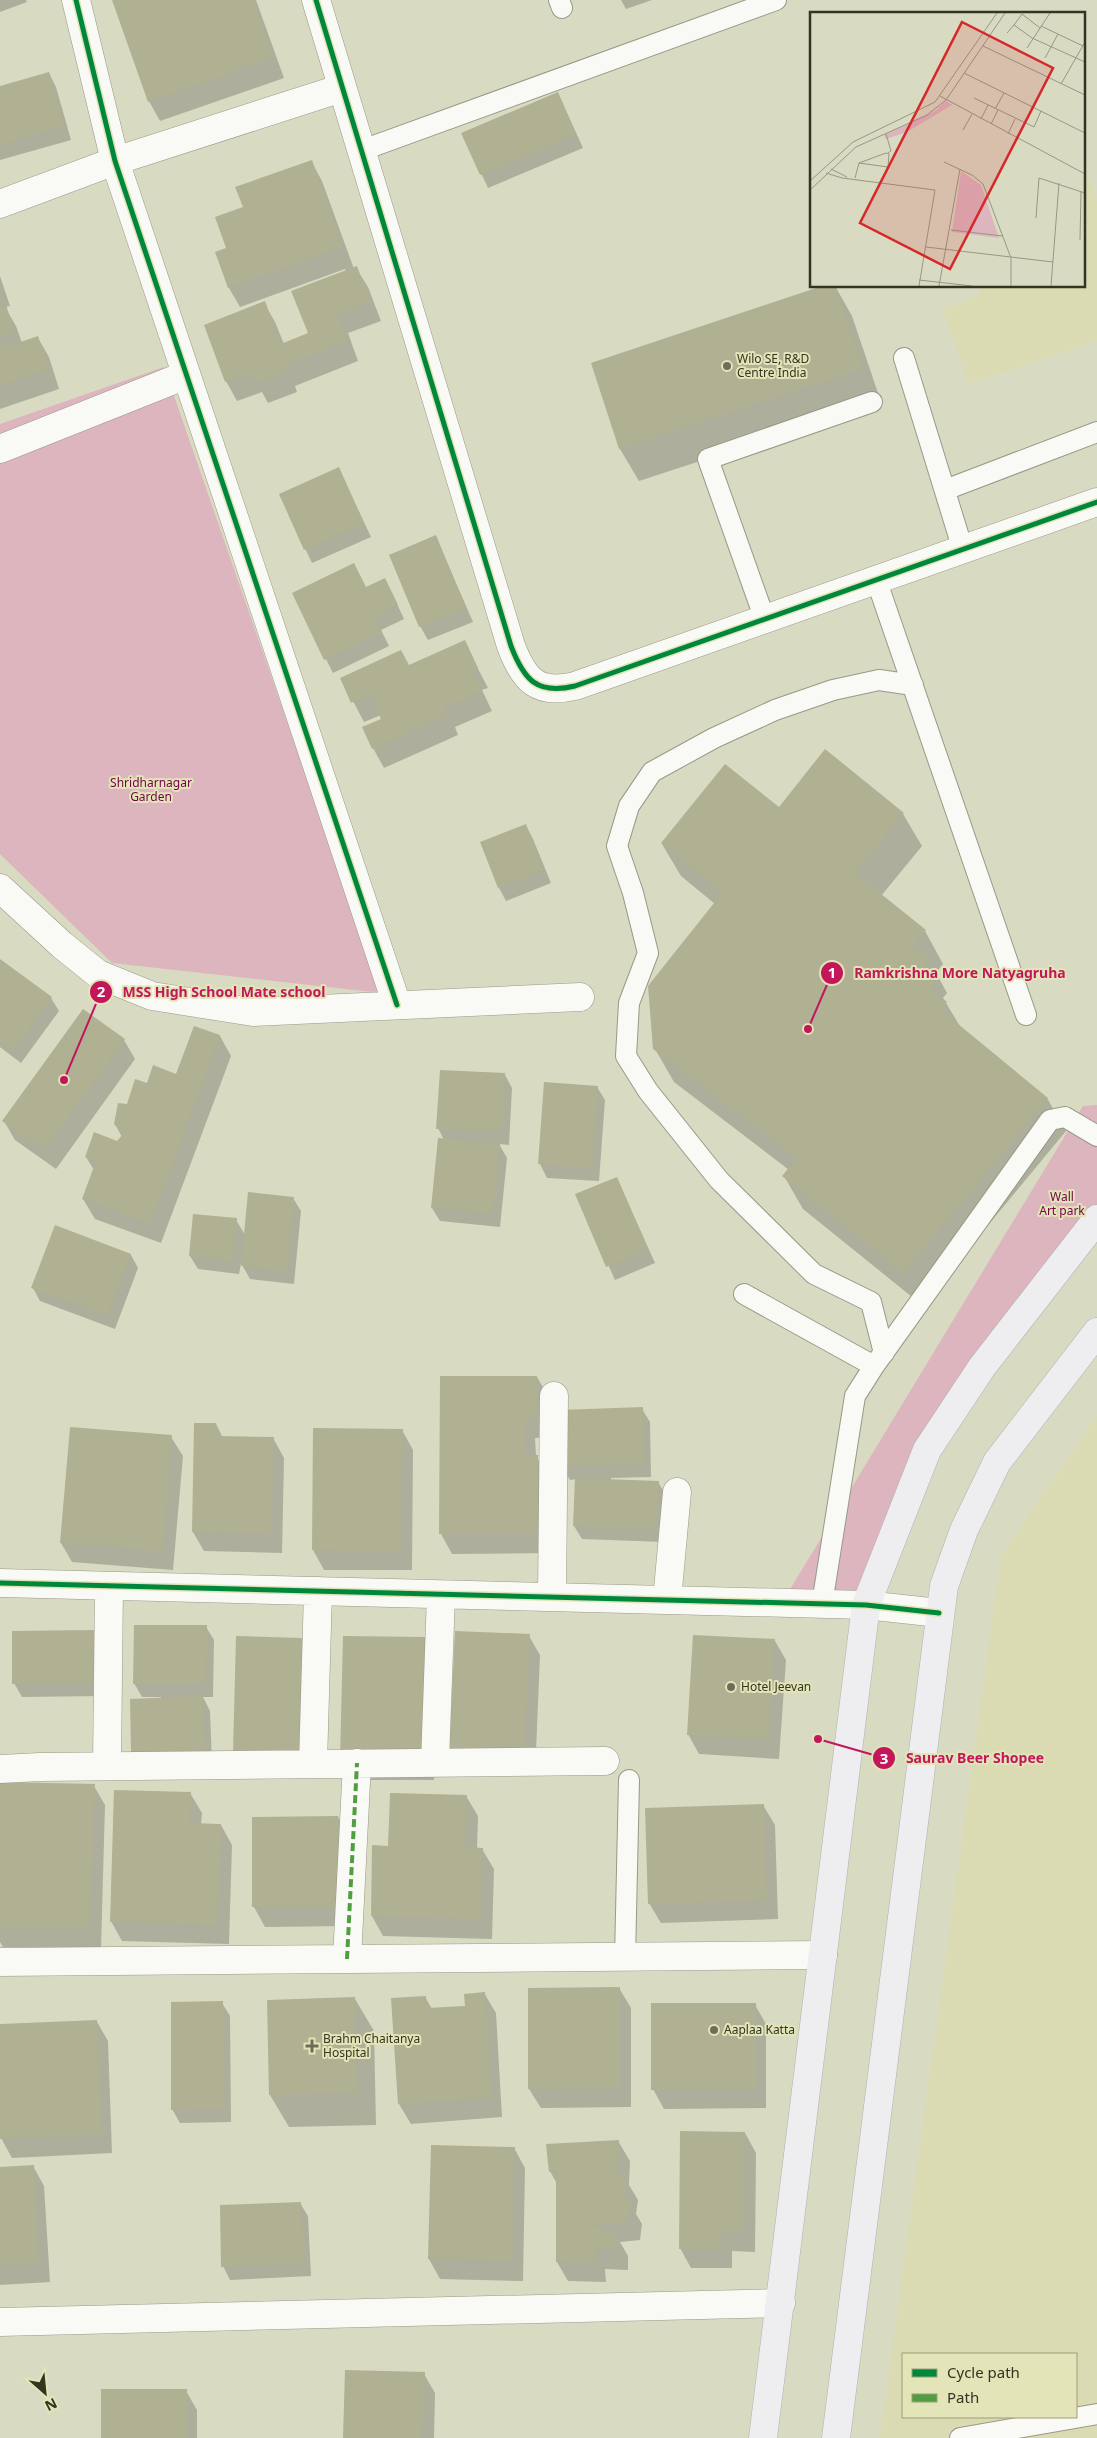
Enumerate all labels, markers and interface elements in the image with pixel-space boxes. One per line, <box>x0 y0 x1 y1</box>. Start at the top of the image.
inset map <box>810 12 1084 288</box>
place label: Wilo SE, R&D Centre India <box>737 350 810 381</box>
marker: Wilo SE, R&D Centre India <box>721 360 733 372</box>
park label: Shridharnagar Garden <box>110 774 192 805</box>
callout: Ramkrishna More Natyagruha <box>819 958 1076 987</box>
text: 1 <box>828 962 836 982</box>
text: Ramkrishna More Natyagruha <box>854 963 1066 982</box>
callout: MSS High School Mate school <box>88 977 336 1006</box>
text: 2 <box>97 981 106 1001</box>
text: MSS High School Mate school <box>123 982 325 1001</box>
park label: Wall Art park <box>1039 1188 1085 1219</box>
place label: Hotel Jeevan <box>741 1678 811 1695</box>
marker: Hotel Jeevan <box>725 1681 737 1693</box>
callout: Saurav Beer Shopee <box>871 1744 1054 1773</box>
text: 3 <box>880 1748 888 1768</box>
text: Saurav Beer Shopee <box>906 1748 1044 1767</box>
place label: Aaplaa Katta <box>724 2021 795 2038</box>
marker: Aaplaa Katta <box>708 2024 720 2036</box>
place label: Brahm Chaitanya Hospital <box>323 2030 420 2061</box>
marker: Brahm Chaitanya Hospital <box>305 2039 319 2053</box>
legend <box>902 2353 1077 2418</box>
text: Cycle path <box>947 2362 1020 2382</box>
north arrow <box>20 2368 70 2418</box>
text: Path <box>947 2387 979 2407</box>
text: N <box>42 2394 61 2416</box>

